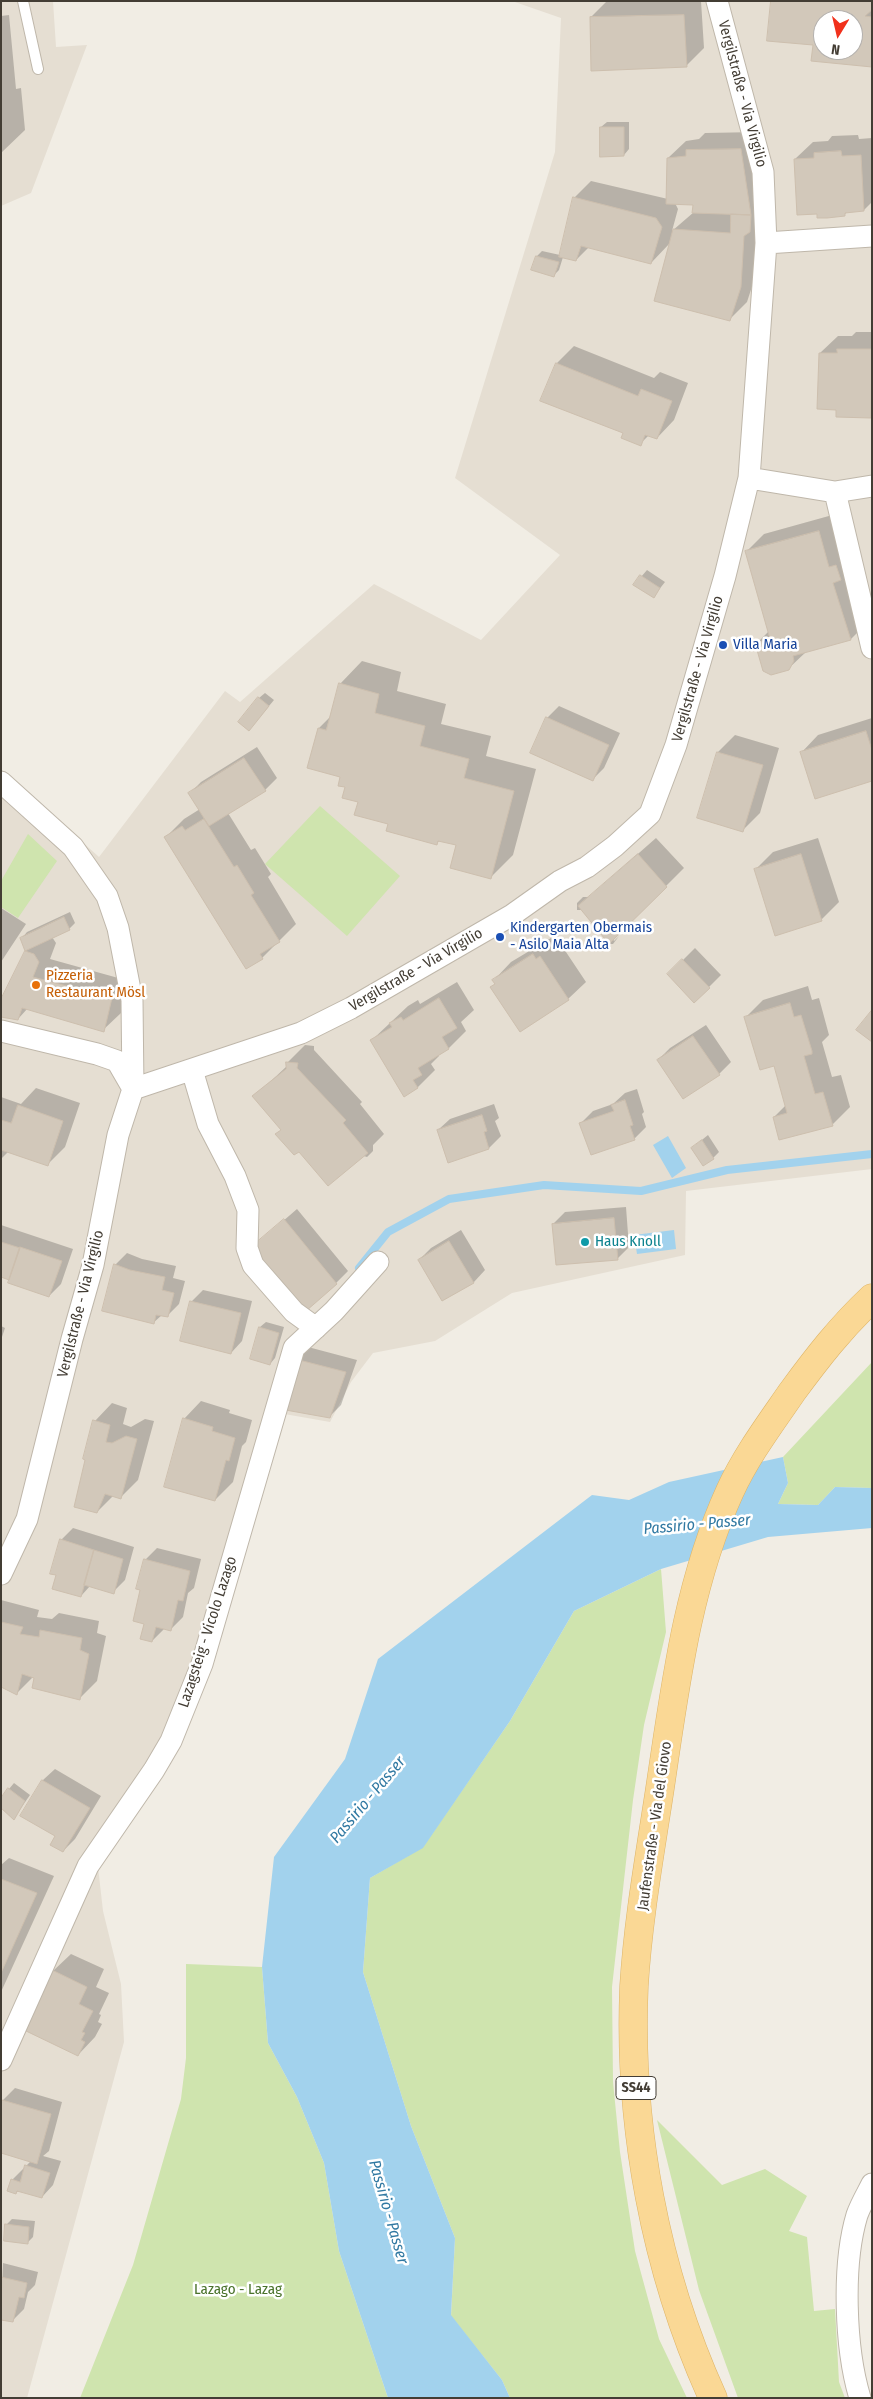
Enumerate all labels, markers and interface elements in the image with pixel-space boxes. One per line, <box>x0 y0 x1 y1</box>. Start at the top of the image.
north arrow <box>813 10 863 60</box>
street label: Vergilstraße - Via Virgilio <box>714 19 770 169</box>
text: N <box>830 40 841 58</box>
street label: Vergilstraße - Via Virgilio <box>669 594 727 744</box>
place label: Villa Maria <box>733 636 798 654</box>
marker: Villa Maria <box>717 639 729 651</box>
place label: Kindergarten Obermais - Asilo Maia Alta <box>510 919 652 954</box>
street label: Vergilstraße - Via Virgilio <box>346 924 486 1016</box>
marker: Kindergarten Obermais - Asilo Maia Alta <box>494 931 506 943</box>
place label: Pizzeria Restaurant Mösl <box>46 967 145 1002</box>
marker: Pizzeria Restaurant Mösl <box>30 979 42 991</box>
street label: Vergilstraße - Via Virgilio <box>54 1229 108 1379</box>
place label: Haus Knoll <box>595 1233 661 1251</box>
marker: Haus Knoll <box>579 1236 591 1248</box>
water label: Passirio - Passer <box>643 1511 751 1539</box>
street label: Lazagsteig - Vicolo Lazago <box>175 1554 241 1710</box>
street label: Jaufenstraße - Via del Giovo <box>634 1740 676 1912</box>
water label: Passirio - Passer <box>326 1753 410 1847</box>
road number: SS44 <box>616 2076 656 2100</box>
water label: Passirio - Passer <box>364 2158 412 2266</box>
park label: Lazago - Lazag <box>194 2281 282 2299</box>

